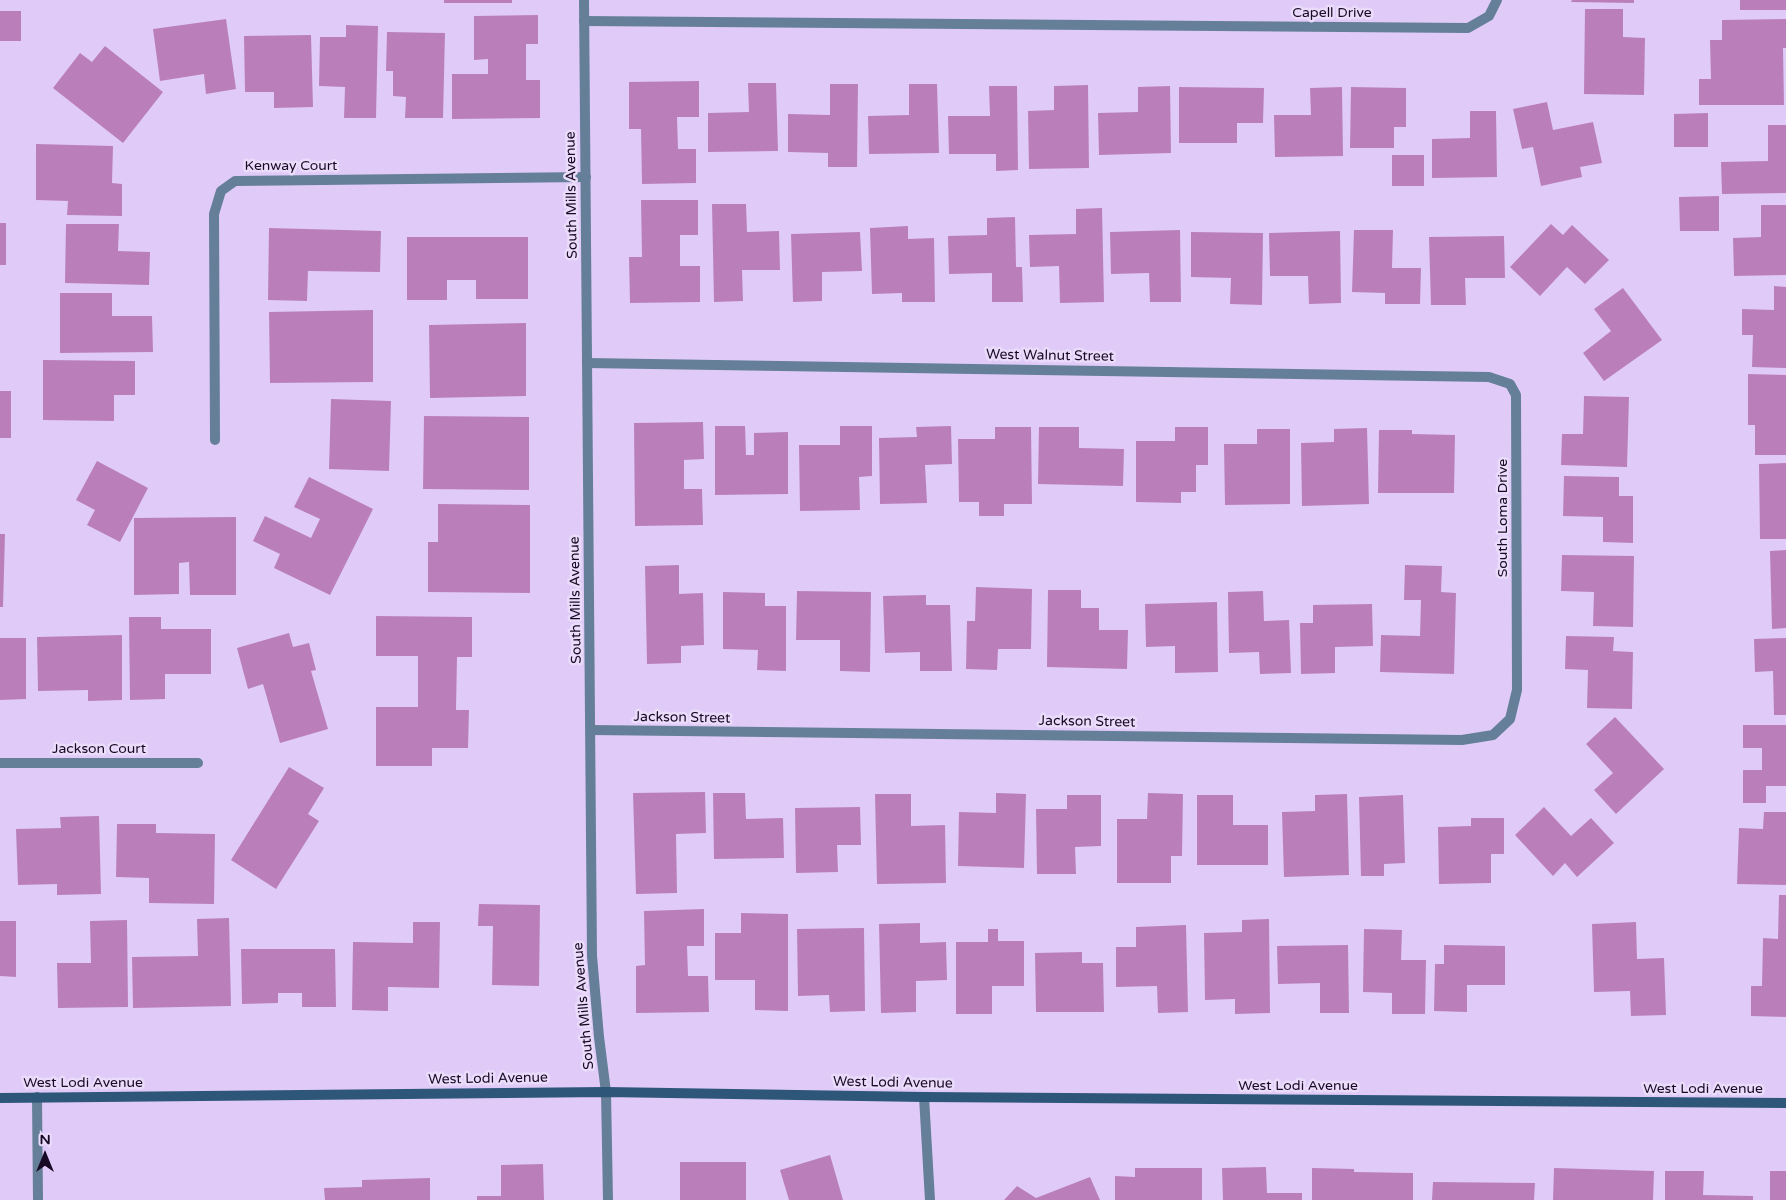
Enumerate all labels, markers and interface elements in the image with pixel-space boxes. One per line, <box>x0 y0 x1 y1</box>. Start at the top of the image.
street label: Capell Drive <box>1292 5 1372 21</box>
street label: South Mills Avenue <box>562 131 582 259</box>
street label: Kenway Court <box>245 158 337 174</box>
street label: West Walnut Street <box>986 346 1114 366</box>
street label: South Loma Drive <box>1495 459 1511 577</box>
street label: South Mills Avenue <box>566 536 586 664</box>
street label: Jackson Street <box>633 709 731 727</box>
street label: Jackson Street <box>1038 713 1136 731</box>
street label: Jackson Court <box>52 741 146 757</box>
street label: South Mills Avenue <box>570 942 598 1070</box>
street label: West Lodi Avenue <box>428 1070 548 1088</box>
street label: West Lodi Avenue <box>833 1074 953 1092</box>
street label: West Lodi Avenue <box>23 1075 143 1091</box>
street label: West Lodi Avenue <box>1238 1078 1358 1094</box>
street label: West Lodi Avenue <box>1643 1081 1763 1097</box>
north arrow <box>20 1130 70 1180</box>
text: N <box>39 1131 51 1148</box>

